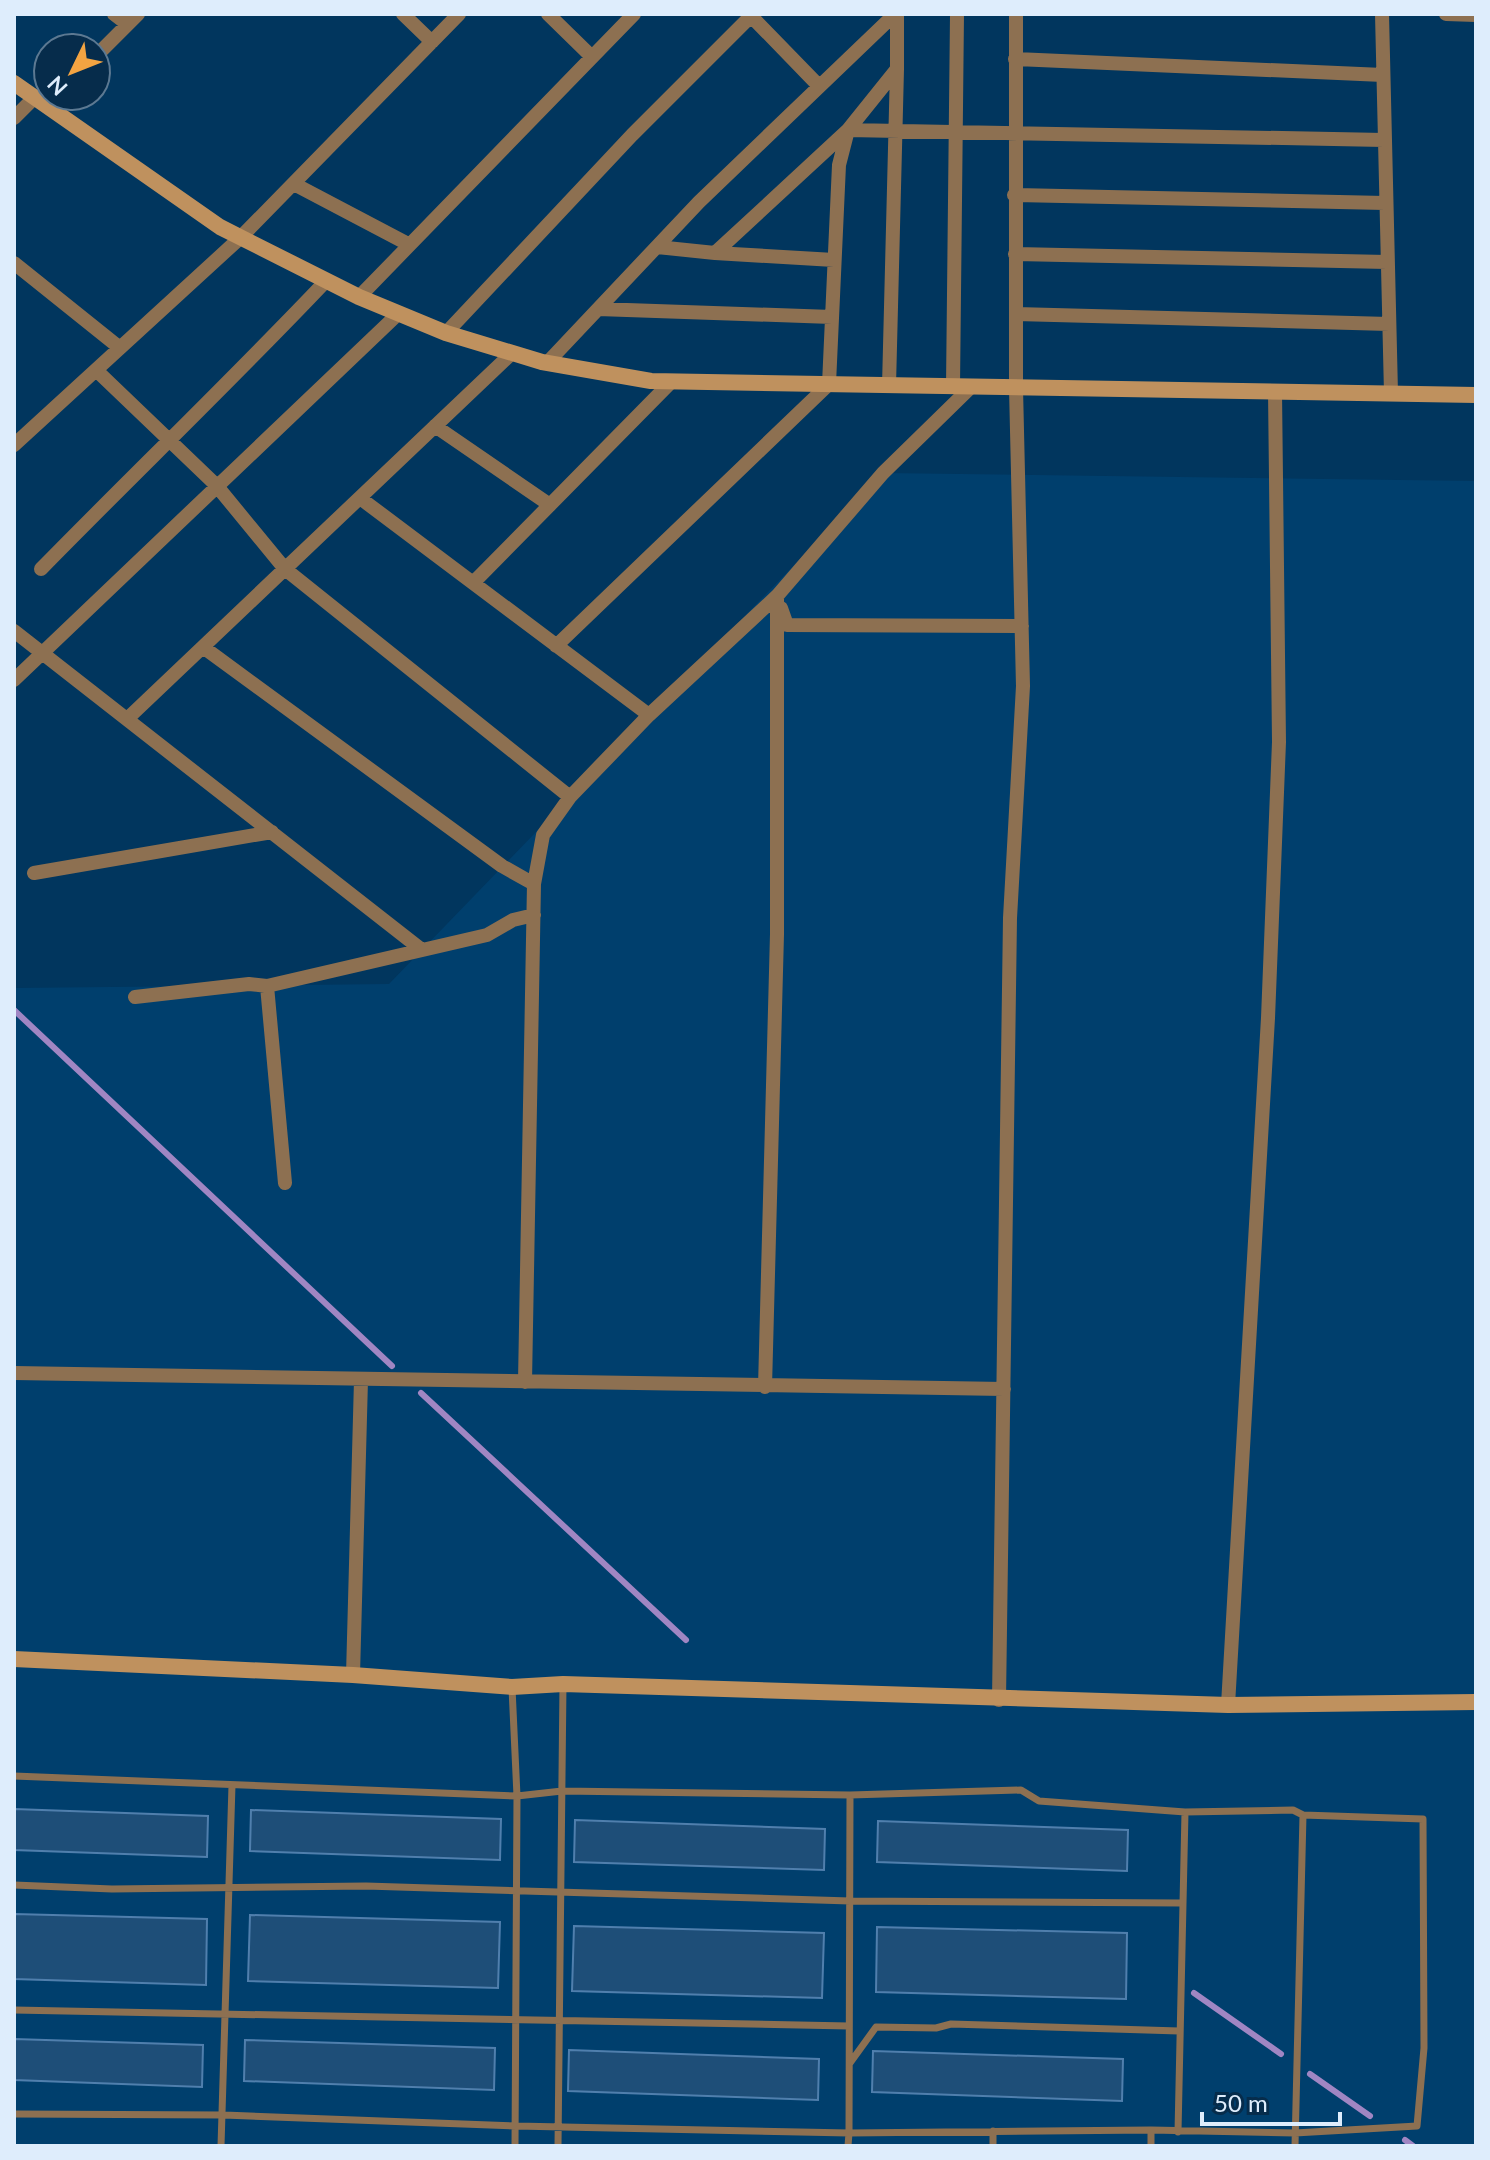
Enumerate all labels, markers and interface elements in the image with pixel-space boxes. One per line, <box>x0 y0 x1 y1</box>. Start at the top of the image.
north arrow <box>32 32 112 112</box>
text: N <box>41 71 73 101</box>
scale bar <box>1202 2076 1340 2126</box>
text: 50 m <box>1214 2088 1268 2117</box>

